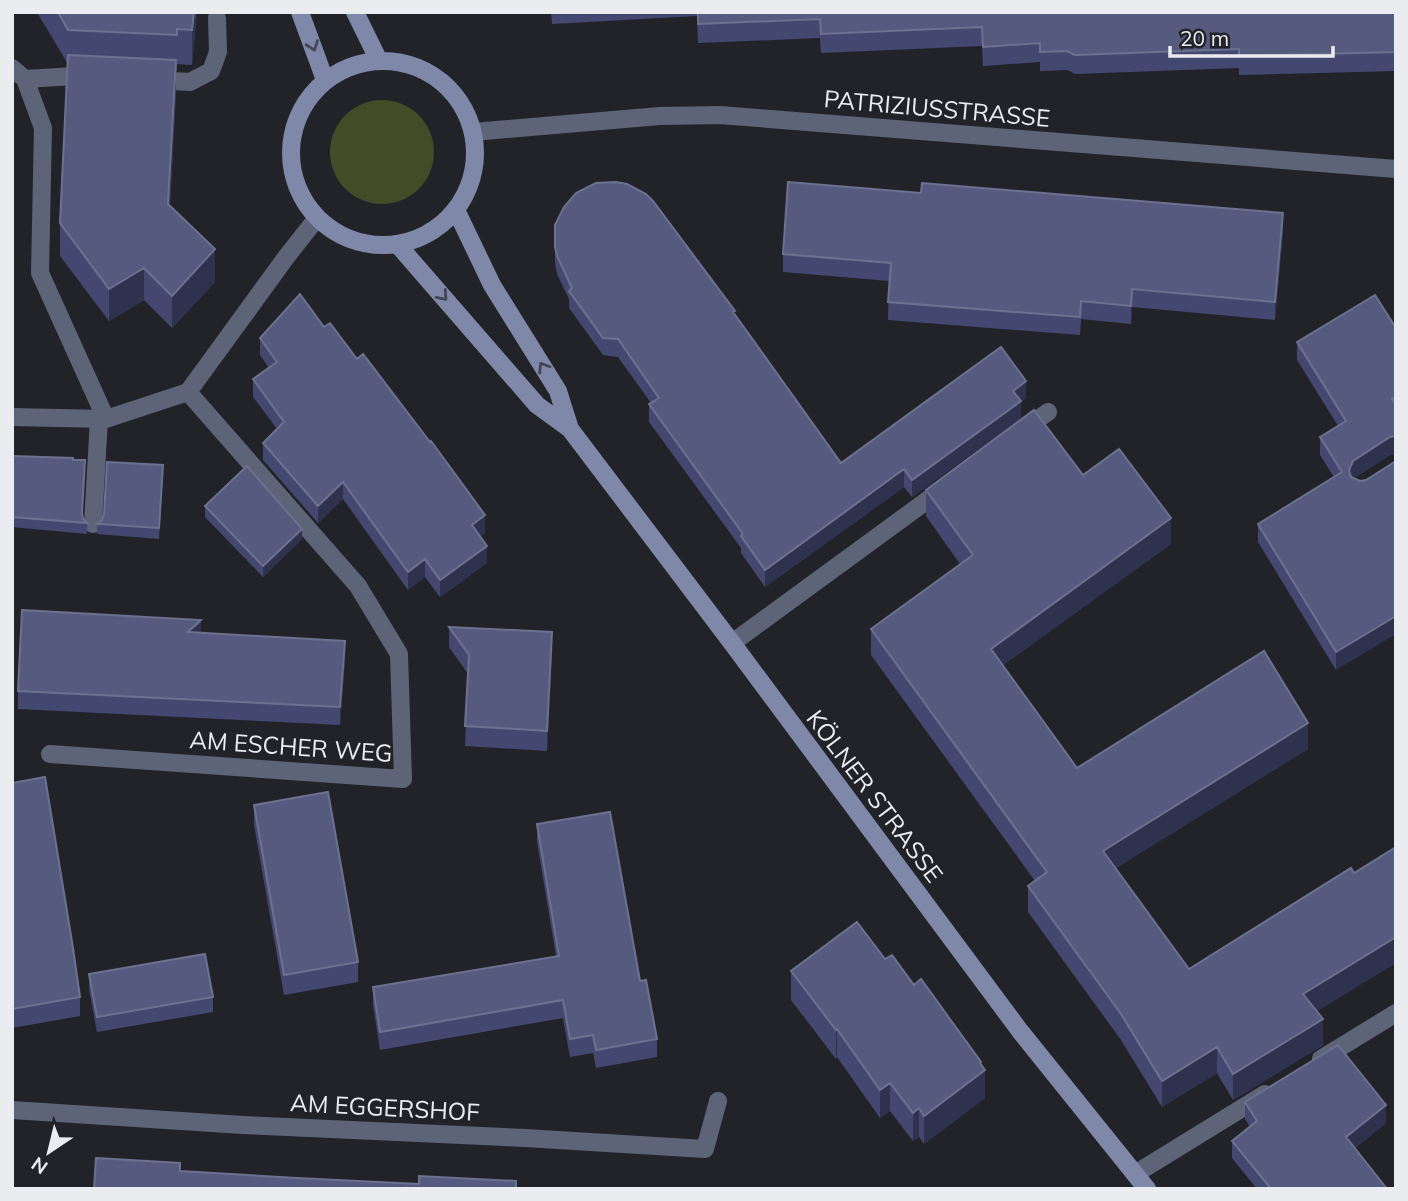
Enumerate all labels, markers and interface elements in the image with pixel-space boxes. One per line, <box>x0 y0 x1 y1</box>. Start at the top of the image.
scale bar <box>1170 14 1333 58</box>
text: 20 m <box>1180 25 1229 51</box>
one-way arrow <box>305 40 319 52</box>
street label: PATRIZIUSSTRASSE <box>823 83 1051 133</box>
one-way arrow <box>435 288 447 301</box>
one-way arrow <box>539 361 552 374</box>
street label: KÖLNER STRASSE <box>800 704 950 888</box>
street label: AM ESCHER WEG <box>189 724 393 768</box>
street label: AM EGGERSHOF <box>290 1087 480 1127</box>
north arrow <box>14 1117 84 1187</box>
text: N <box>26 1152 52 1180</box>

